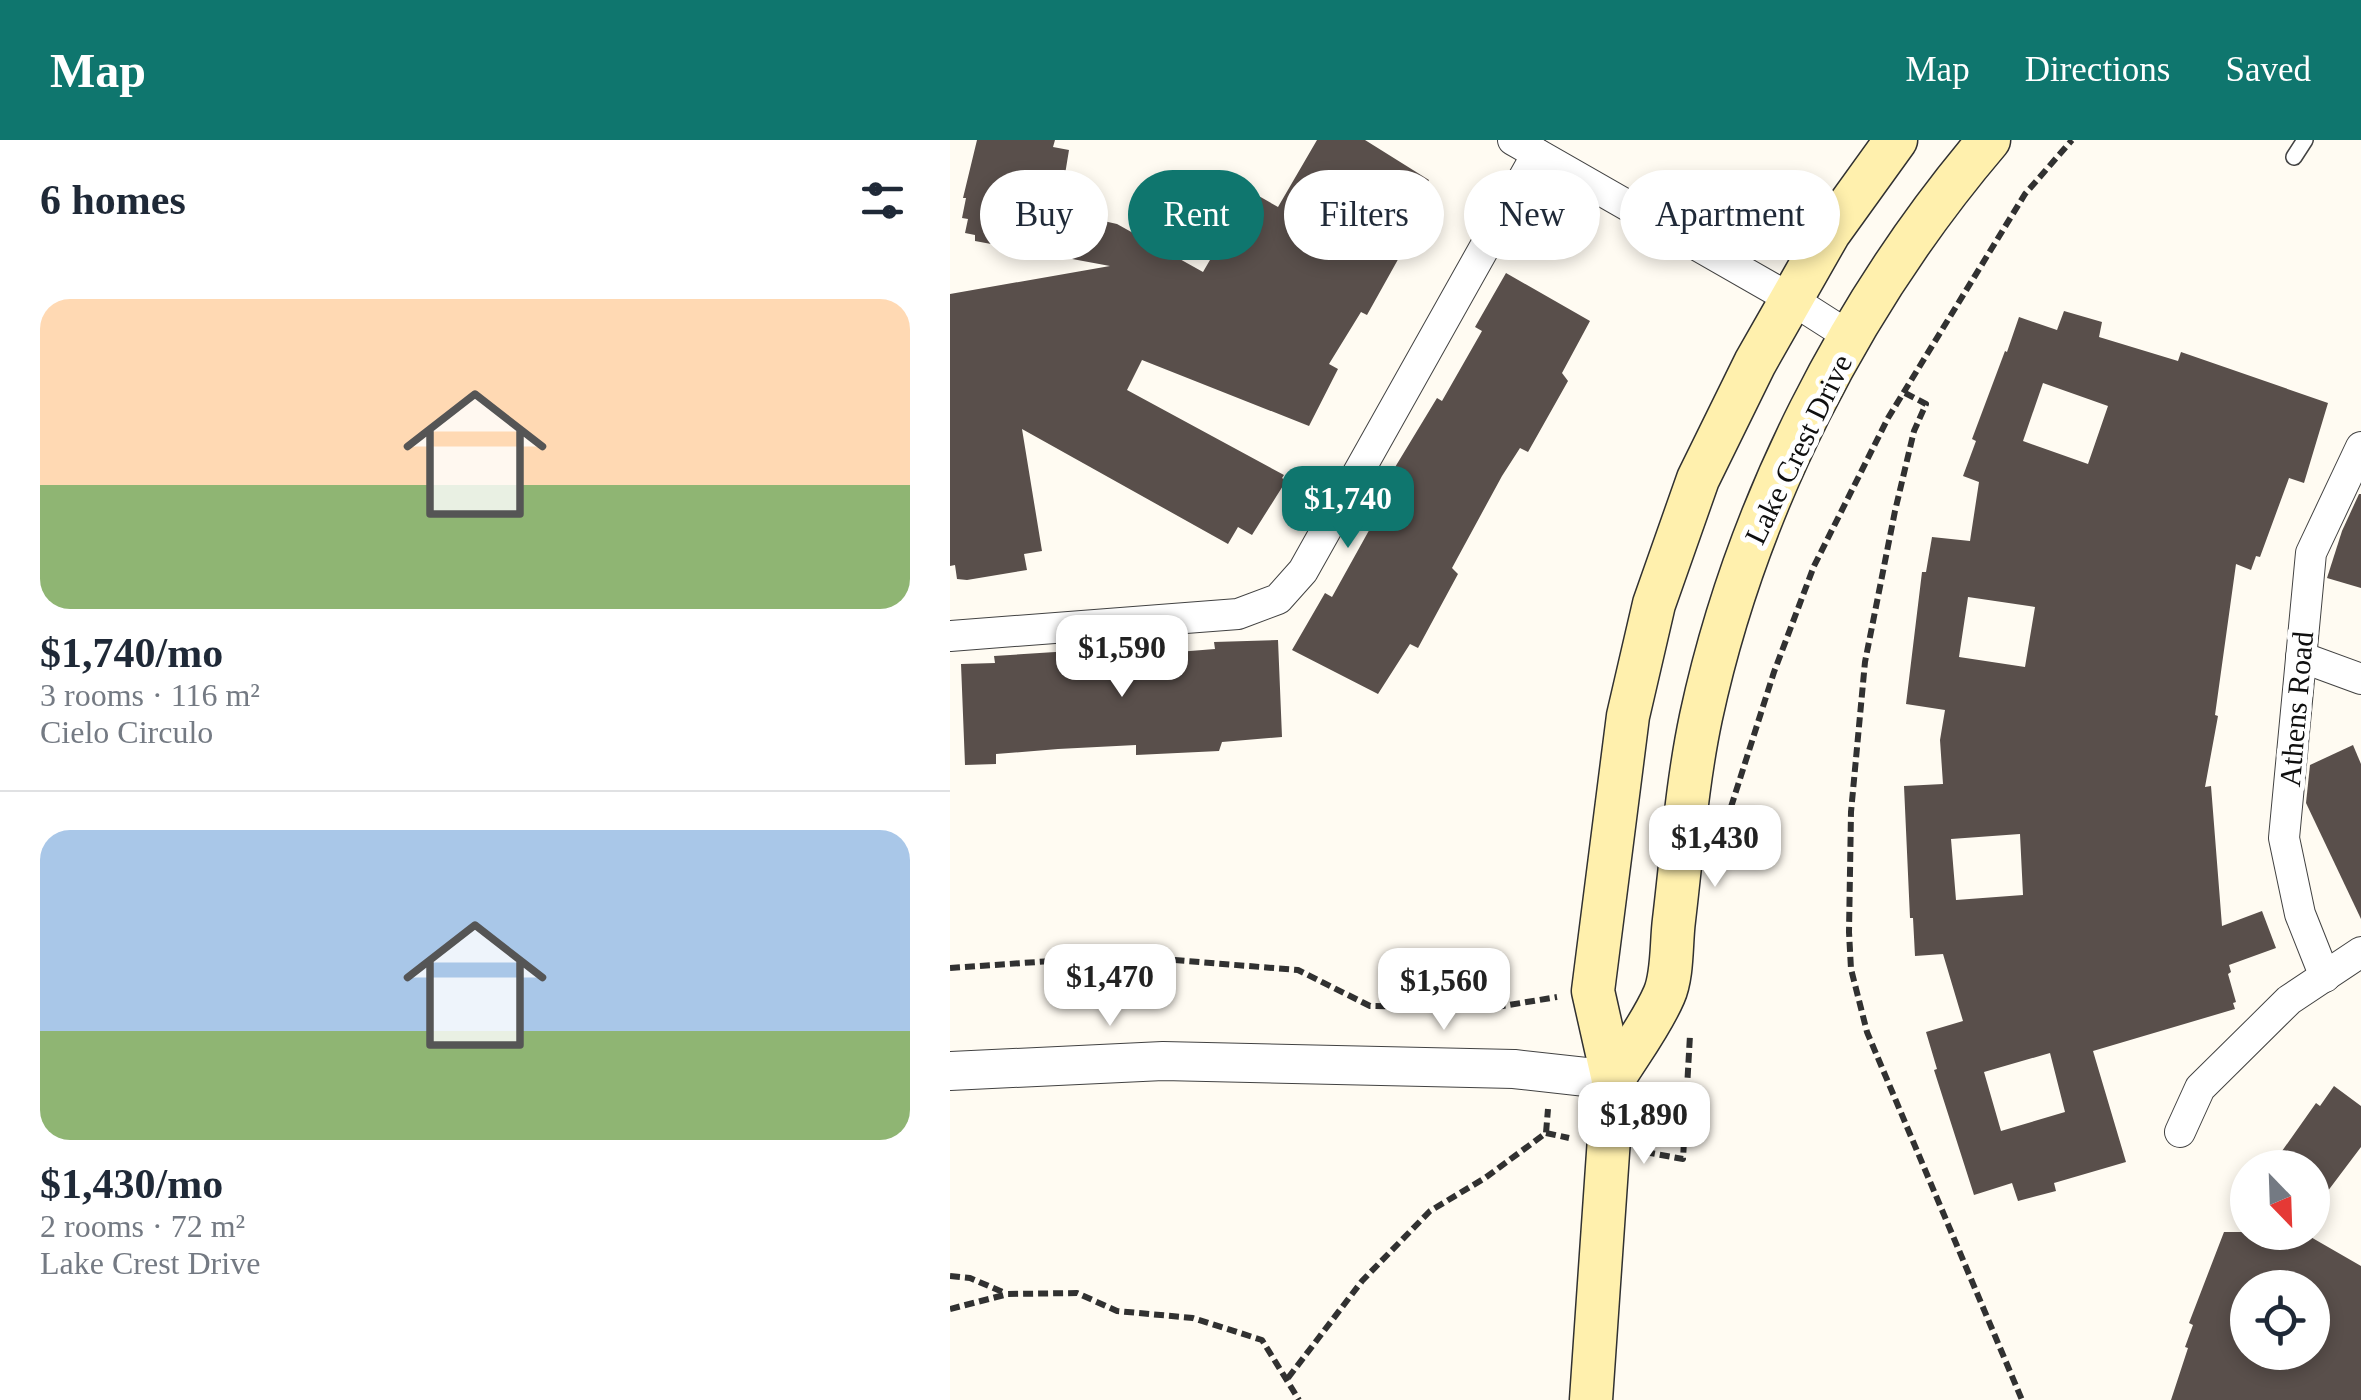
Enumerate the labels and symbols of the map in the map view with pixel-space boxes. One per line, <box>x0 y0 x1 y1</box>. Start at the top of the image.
street label: Lake Crest Drive <box>1738 349 1858 549</box>
pin: $1,740 <box>1267 466 1429 551</box>
pin: $1,590 <box>1041 615 1203 700</box>
street label: Athens Road <box>2273 630 2319 788</box>
pin: $1,430 <box>1634 805 1796 890</box>
pin: $1,470 <box>1029 944 1191 1029</box>
pin: $1,560 <box>1363 948 1525 1033</box>
pin: $1,890 <box>1563 1082 1725 1167</box>
north arrow <box>2230 1150 2330 1250</box>

